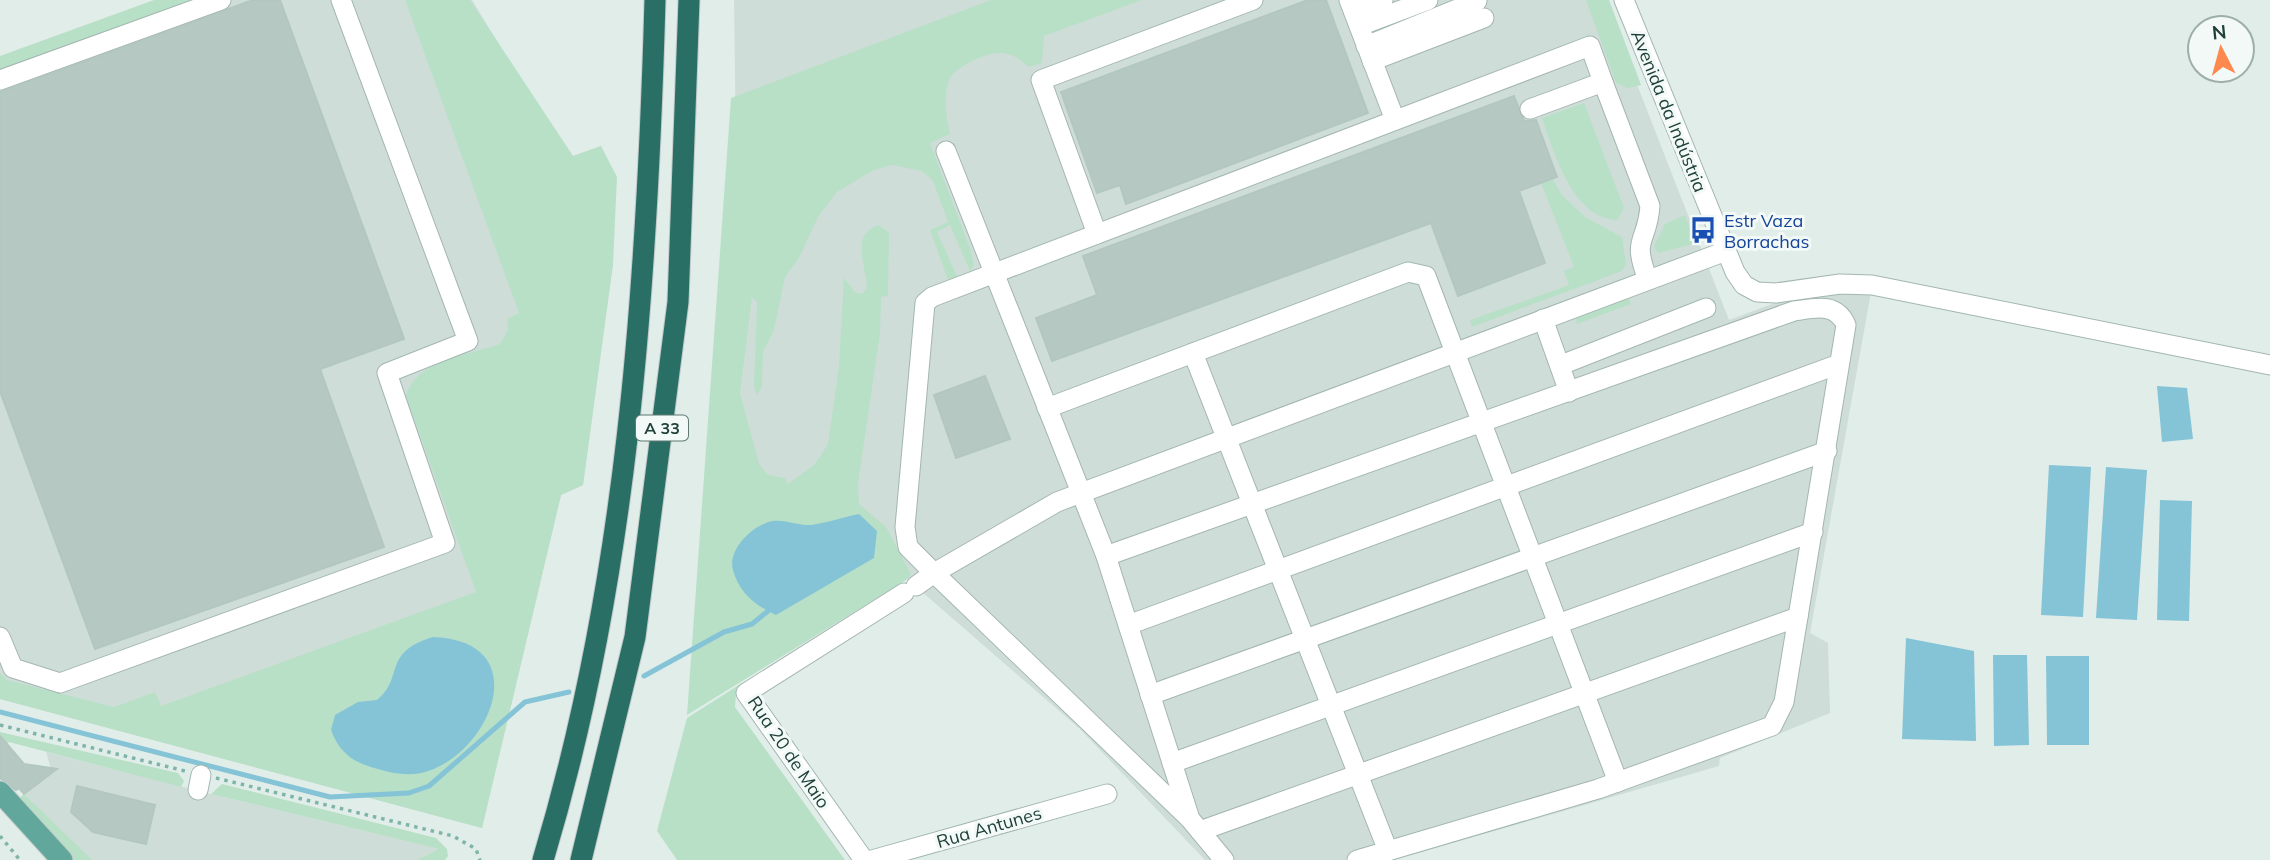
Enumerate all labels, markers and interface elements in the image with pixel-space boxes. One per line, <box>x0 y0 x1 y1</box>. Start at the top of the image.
north arrow <box>2186 14 2256 84</box>
text: N <box>2211 19 2228 45</box>
street label: Avenida da Indústria <box>1626 27 1712 195</box>
place label: Estr Vaza Borrachas <box>1724 209 1810 253</box>
bus stop icon: Estr Vaza Borrachas <box>1688 215 1718 245</box>
road number: A 33 <box>636 416 688 440</box>
street label: Rua 20 de Maio <box>743 691 835 813</box>
street label: Rua Antunes <box>934 801 1044 853</box>

